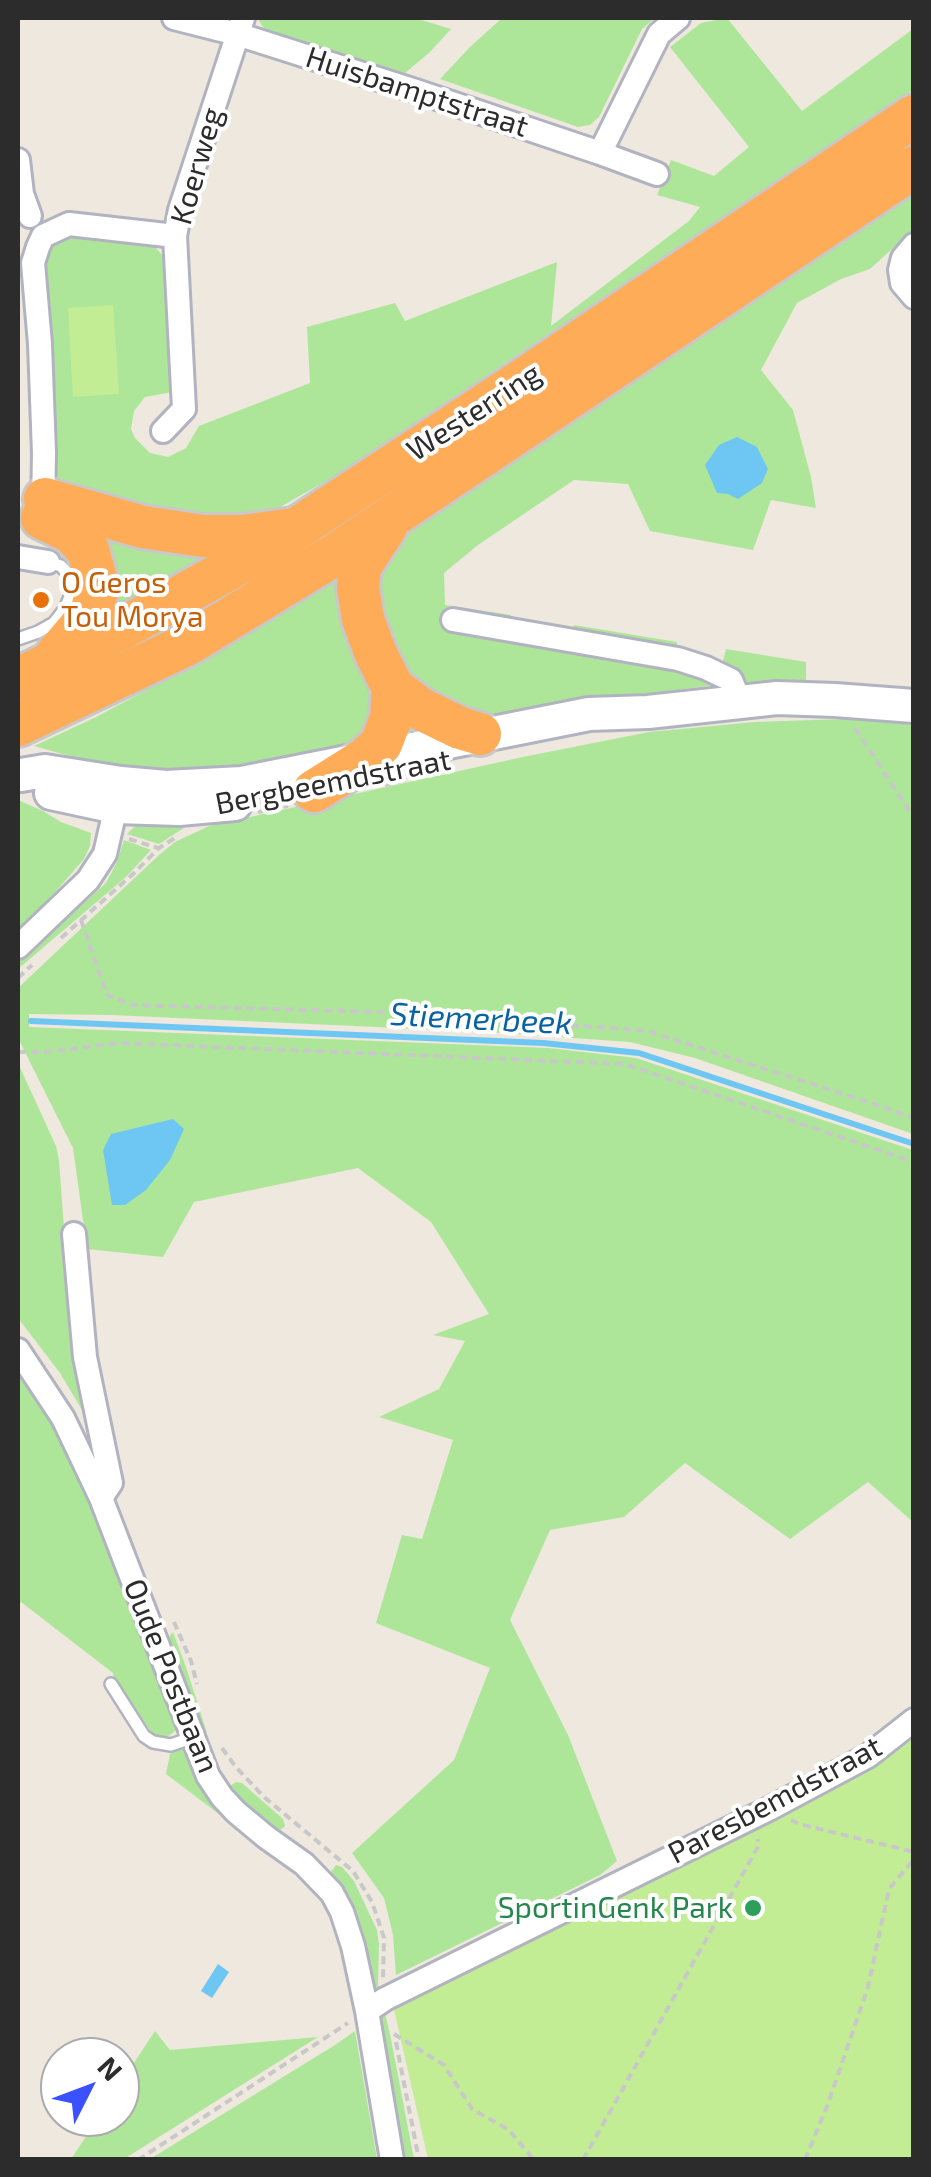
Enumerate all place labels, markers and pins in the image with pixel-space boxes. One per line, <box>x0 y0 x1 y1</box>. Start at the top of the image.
place label: O Geros Tou Morya <box>61 565 203 636</box>
marker: O Geros Tou Morya <box>30 589 52 611</box>
place label: SportinGenk Park <box>498 1890 733 1926</box>
marker: SportinGenk Park <box>742 1897 764 1919</box>

